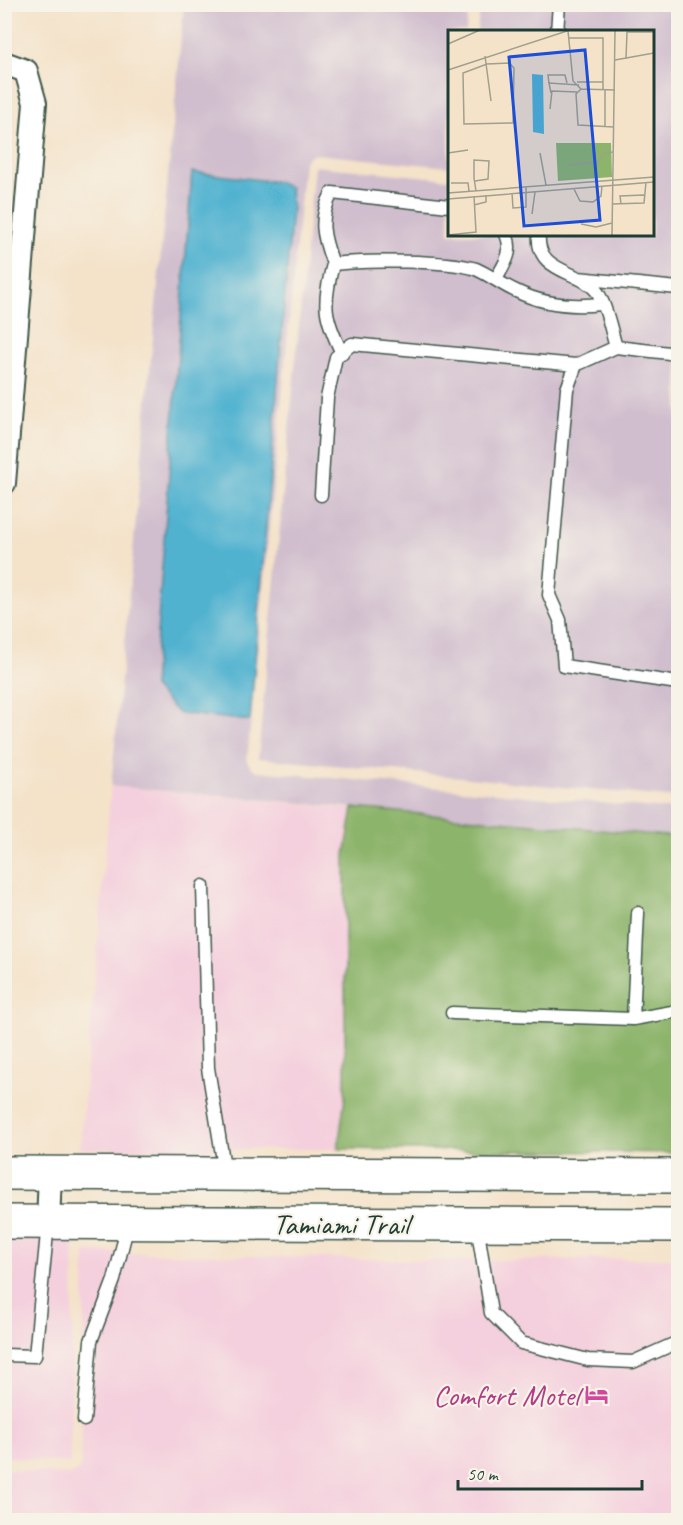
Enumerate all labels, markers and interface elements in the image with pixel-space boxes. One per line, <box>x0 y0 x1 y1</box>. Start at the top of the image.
inset map <box>448 30 653 236</box>
street label: Tamiami Trail <box>273 1205 414 1243</box>
place label: Comfort Motel <box>433 1376 584 1414</box>
hotel icon: Comfort Motel <box>584 1382 610 1408</box>
scale bar <box>458 1453 642 1491</box>
text: 50 m <box>467 1463 500 1485</box>

